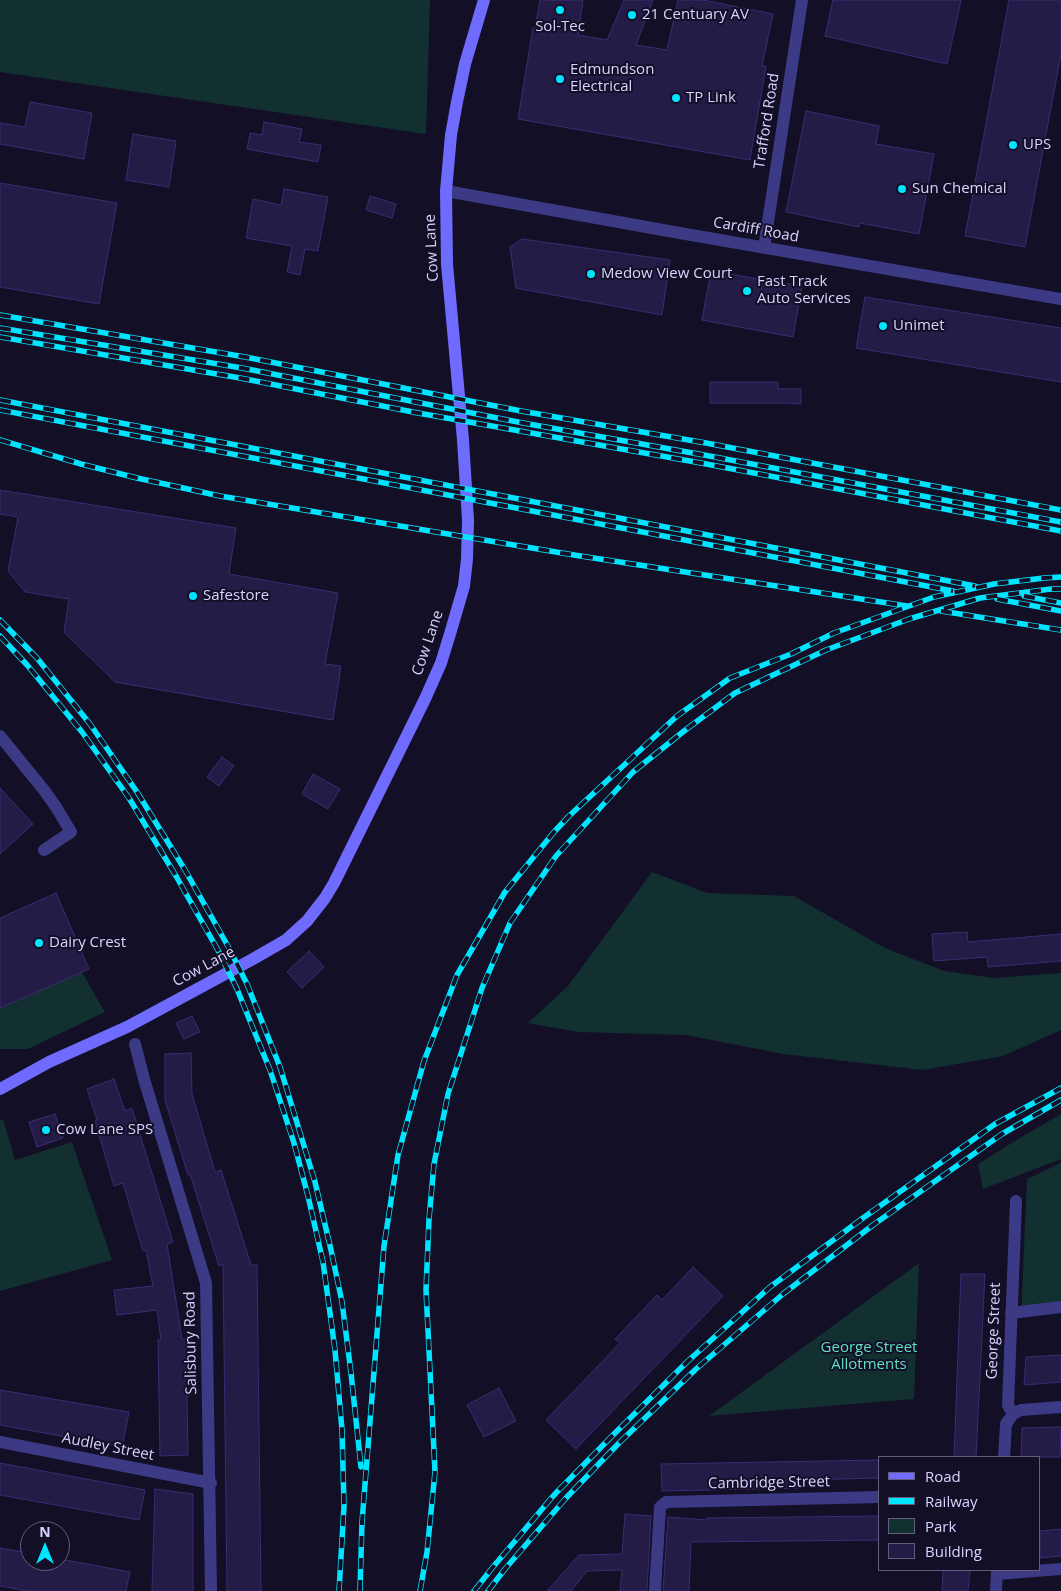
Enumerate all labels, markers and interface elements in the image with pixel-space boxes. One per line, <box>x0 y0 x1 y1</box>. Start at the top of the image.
marker: Sol-Tec <box>554 4 566 16</box>
place label: 21 Centuary AV <box>642 6 749 24</box>
marker: 21 Centuary AV <box>626 9 638 21</box>
place label: Sol-Tec <box>535 18 585 36</box>
place label: Edmundson Electrical <box>570 61 654 96</box>
street label: Trafford Road <box>751 72 783 170</box>
marker: Edmundson Electrical <box>554 73 566 85</box>
place label: TP Link <box>686 89 736 107</box>
marker: TP Link <box>670 92 682 104</box>
place label: UPS <box>1023 136 1051 154</box>
marker: UPS <box>1007 139 1019 151</box>
place label: Sun Chemical <box>912 180 1007 198</box>
marker: Sun Chemical <box>896 183 908 195</box>
street label: Cow Lane <box>421 214 443 282</box>
street label: Cardiff Road <box>712 214 800 246</box>
place label: Medow View Court <box>601 265 732 283</box>
marker: Medow View Court <box>585 268 597 280</box>
place label: Fast Track Auto Services <box>757 273 851 308</box>
marker: Fast Track Auto Services <box>741 285 753 297</box>
place label: Unimet <box>893 317 945 335</box>
marker: Unimet <box>877 320 889 332</box>
place label: Safestore <box>203 587 269 605</box>
marker: Safestore <box>187 590 199 602</box>
street label: Cow Lane <box>408 608 448 678</box>
place label: Dairy Crest <box>49 934 126 952</box>
marker: Dairy Crest <box>33 937 45 949</box>
street label: Cow Lane <box>170 943 238 991</box>
place label: Cow Lane SPS <box>56 1121 153 1139</box>
marker: Cow Lane SPS <box>40 1124 52 1136</box>
street label: George Street <box>983 1282 1005 1380</box>
street label: Salisbury Road <box>181 1291 201 1395</box>
park label: George Street Allotments <box>821 1339 917 1374</box>
street label: Audley Street <box>60 1429 156 1465</box>
legend <box>878 1456 1041 1571</box>
text: Road <box>925 1466 961 1486</box>
street label: Cambridge Street <box>708 1473 830 1493</box>
text: Railway <box>925 1491 978 1511</box>
text: Park <box>925 1516 956 1536</box>
north arrow <box>20 1521 70 1571</box>
text: N <box>39 1522 51 1541</box>
text: Building <box>925 1541 982 1561</box>

